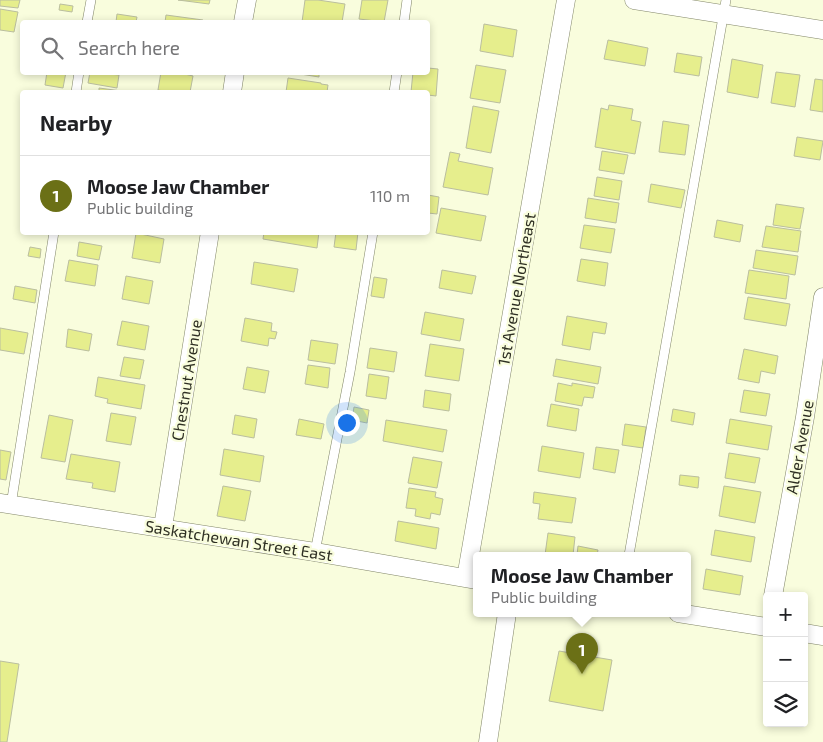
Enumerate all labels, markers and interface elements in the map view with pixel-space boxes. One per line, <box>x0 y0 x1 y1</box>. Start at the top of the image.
search box <box>20 20 430 75</box>
icon: search <box>38 34 66 62</box>
text: Search here <box>78 36 180 59</box>
text: Nearby <box>40 110 112 135</box>
text: Moose Jaw Chamber <box>87 175 269 198</box>
text: 1 <box>53 186 59 205</box>
text: 110 m <box>370 186 410 205</box>
text: Public building <box>87 198 193 217</box>
street label: 1st Avenue Northeast <box>493 211 539 367</box>
street label: Chestnut Avenue <box>167 318 205 442</box>
street label: Alder Avenue <box>781 398 817 496</box>
your location <box>334 410 360 436</box>
street label: Saskatchewan Street East <box>144 516 334 564</box>
popup <box>473 552 691 617</box>
text: Moose Jaw Chamber <box>491 564 673 587</box>
text: Public building <box>491 587 597 606</box>
map controls <box>763 592 808 727</box>
button: + <box>763 592 808 637</box>
pin: 1 <box>566 633 598 674</box>
button: − <box>763 637 808 682</box>
button: layers <box>763 682 808 727</box>

